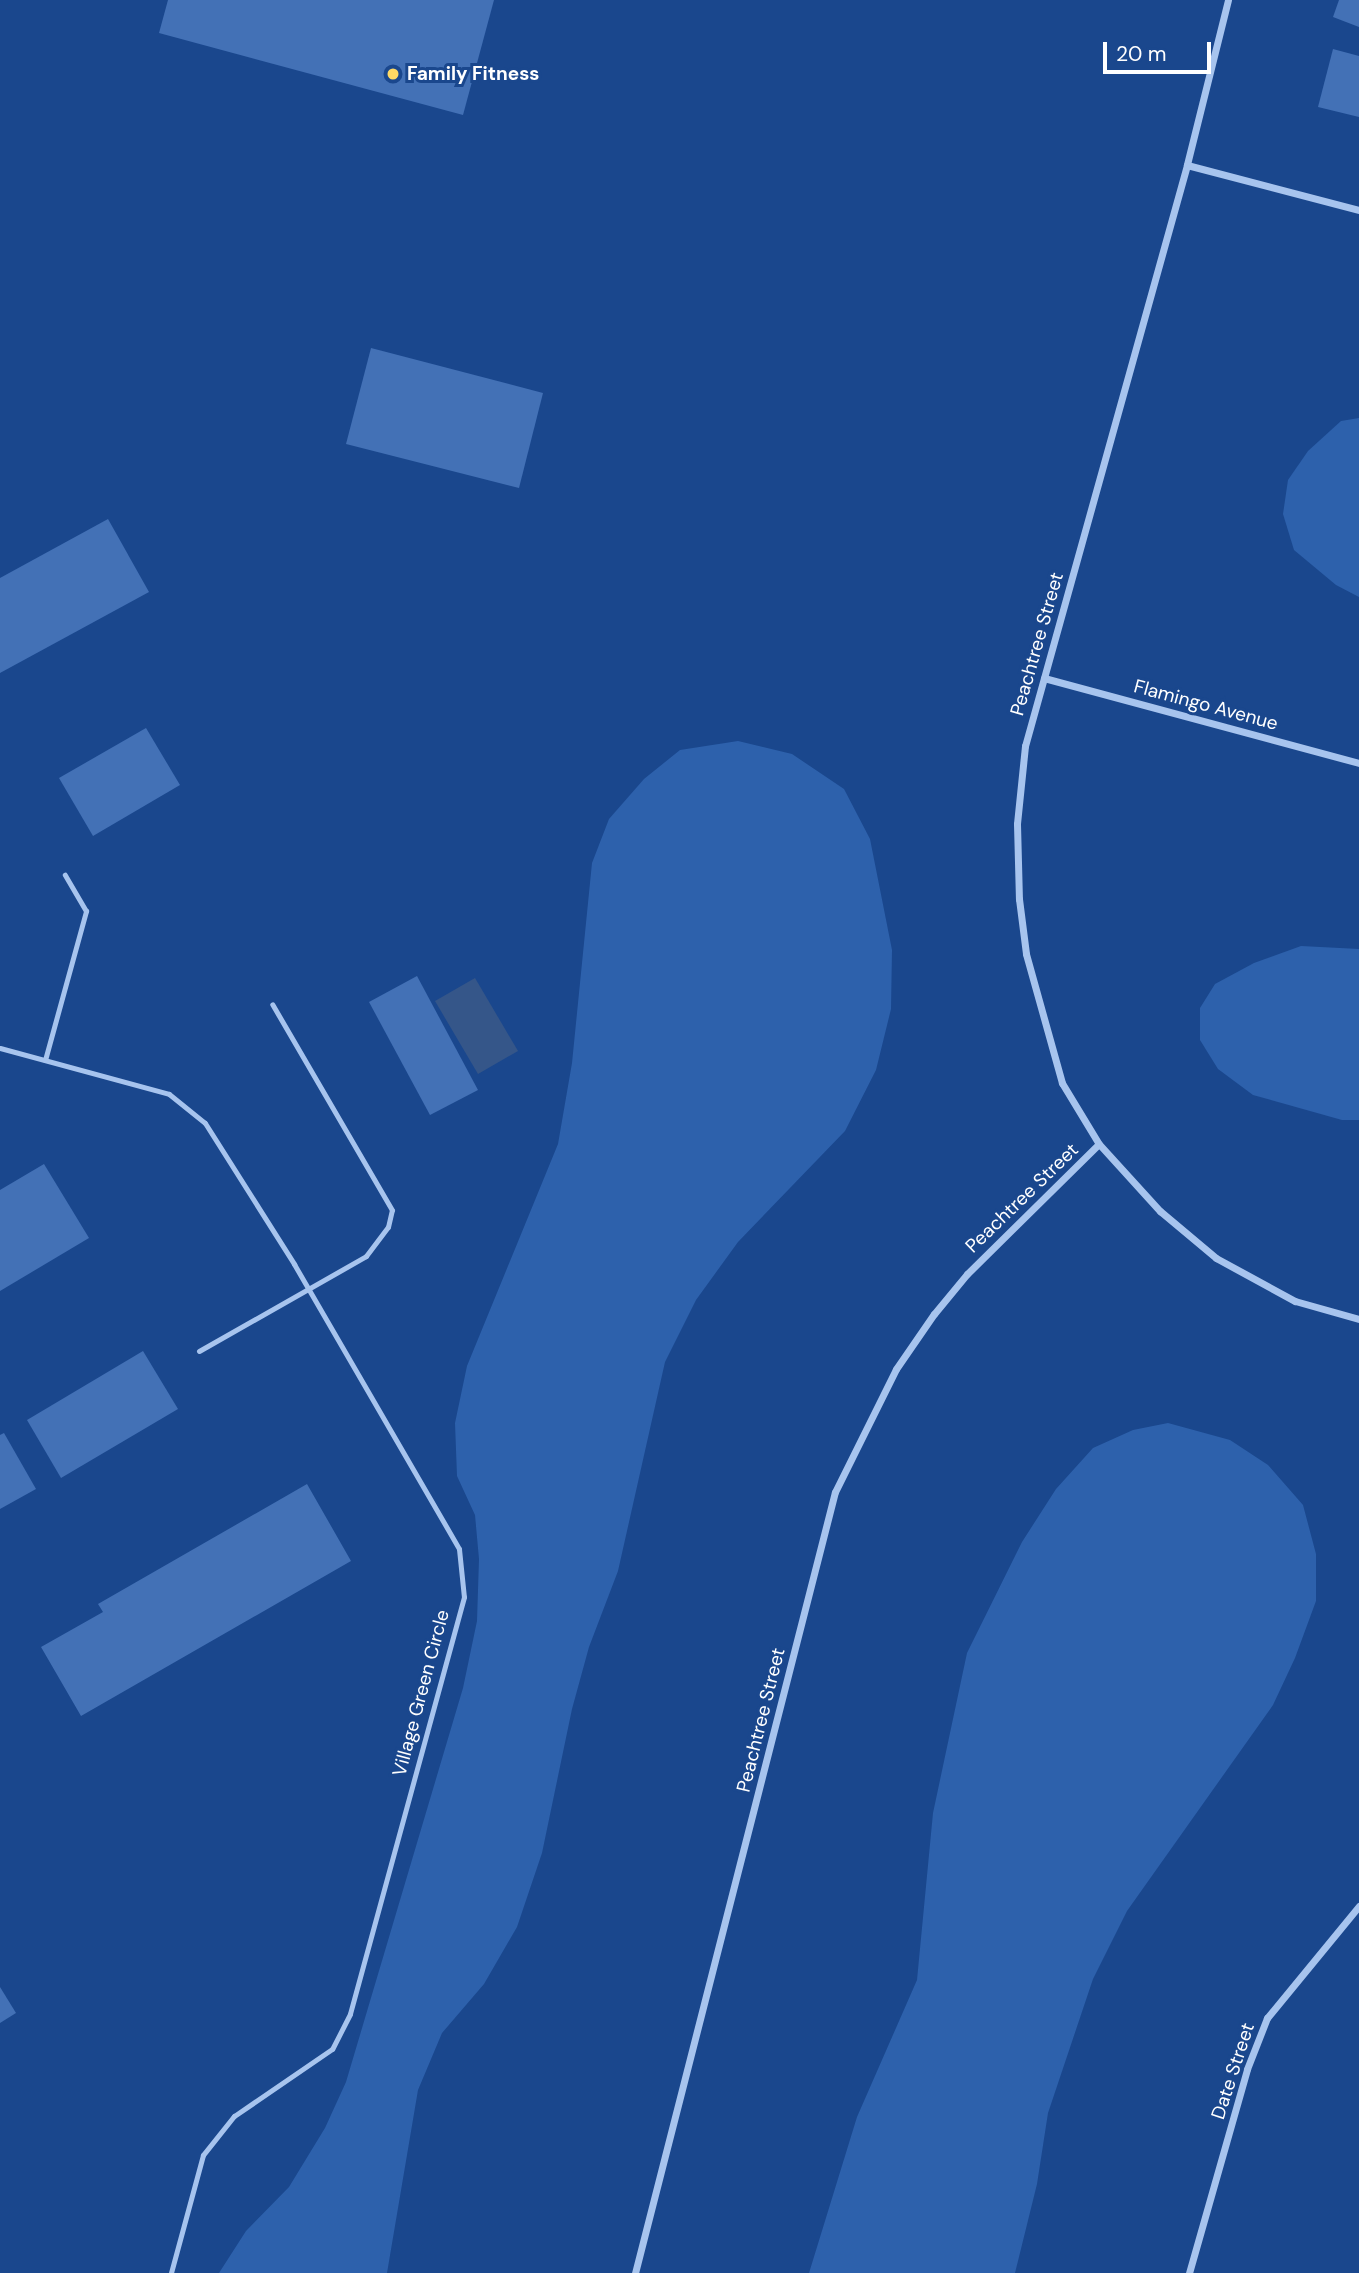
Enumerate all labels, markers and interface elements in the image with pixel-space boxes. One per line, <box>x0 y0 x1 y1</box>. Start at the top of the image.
scale bar <box>1107 28 1216 72</box>
text: 20 m <box>1116 40 1167 68</box>
place label: Family Fitness <box>407 63 539 85</box>
marker: Family Fitness <box>385 66 401 82</box>
street label: Peachtree Street <box>1006 570 1068 718</box>
street label: Flamingo Avenue <box>1131 675 1281 735</box>
street label: Peachtree Street <box>961 1138 1083 1258</box>
street label: Village Green Circle <box>388 1607 454 1779</box>
street label: Peachtree Street <box>732 1645 790 1795</box>
street label: Date Street <box>1207 2020 1259 2122</box>

